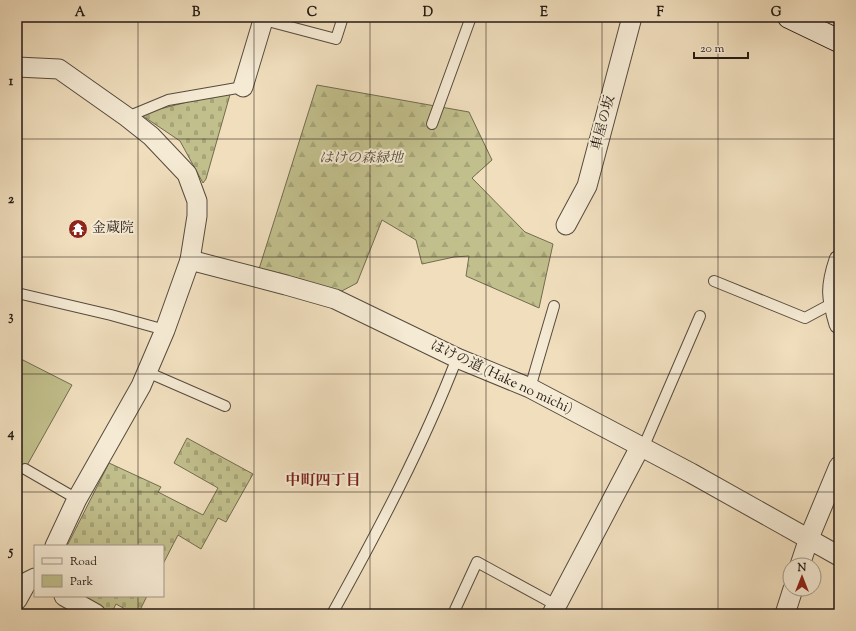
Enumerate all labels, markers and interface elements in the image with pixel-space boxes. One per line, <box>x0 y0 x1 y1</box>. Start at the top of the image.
text: A <box>75 4 86 22</box>
text: B <box>192 4 201 22</box>
text: C <box>307 4 317 22</box>
text: D <box>423 4 433 22</box>
text: E <box>540 4 548 22</box>
text: F <box>656 4 664 22</box>
text: G <box>771 4 782 22</box>
scale bar <box>694 34 748 60</box>
text: 20 m <box>700 40 725 58</box>
text: 1 <box>9 73 14 91</box>
street label: 車屋の坂 <box>587 93 621 153</box>
park label: はけの森緑地 <box>319 149 405 169</box>
text: 2 <box>8 191 15 209</box>
temple icon: 金蔵院 <box>67 218 89 240</box>
place label: 金蔵院 <box>92 219 134 239</box>
text: 3 <box>8 308 14 326</box>
street label: はけの道 (Hake no michi) <box>426 336 576 420</box>
text: 4 <box>7 425 15 443</box>
district label: 中町四丁目 <box>285 471 361 492</box>
text: 5 <box>8 543 14 561</box>
legend <box>34 545 164 597</box>
text: Road <box>70 553 97 571</box>
north arrow <box>782 557 822 597</box>
text: N <box>797 560 807 576</box>
text: Park <box>70 573 93 591</box>

